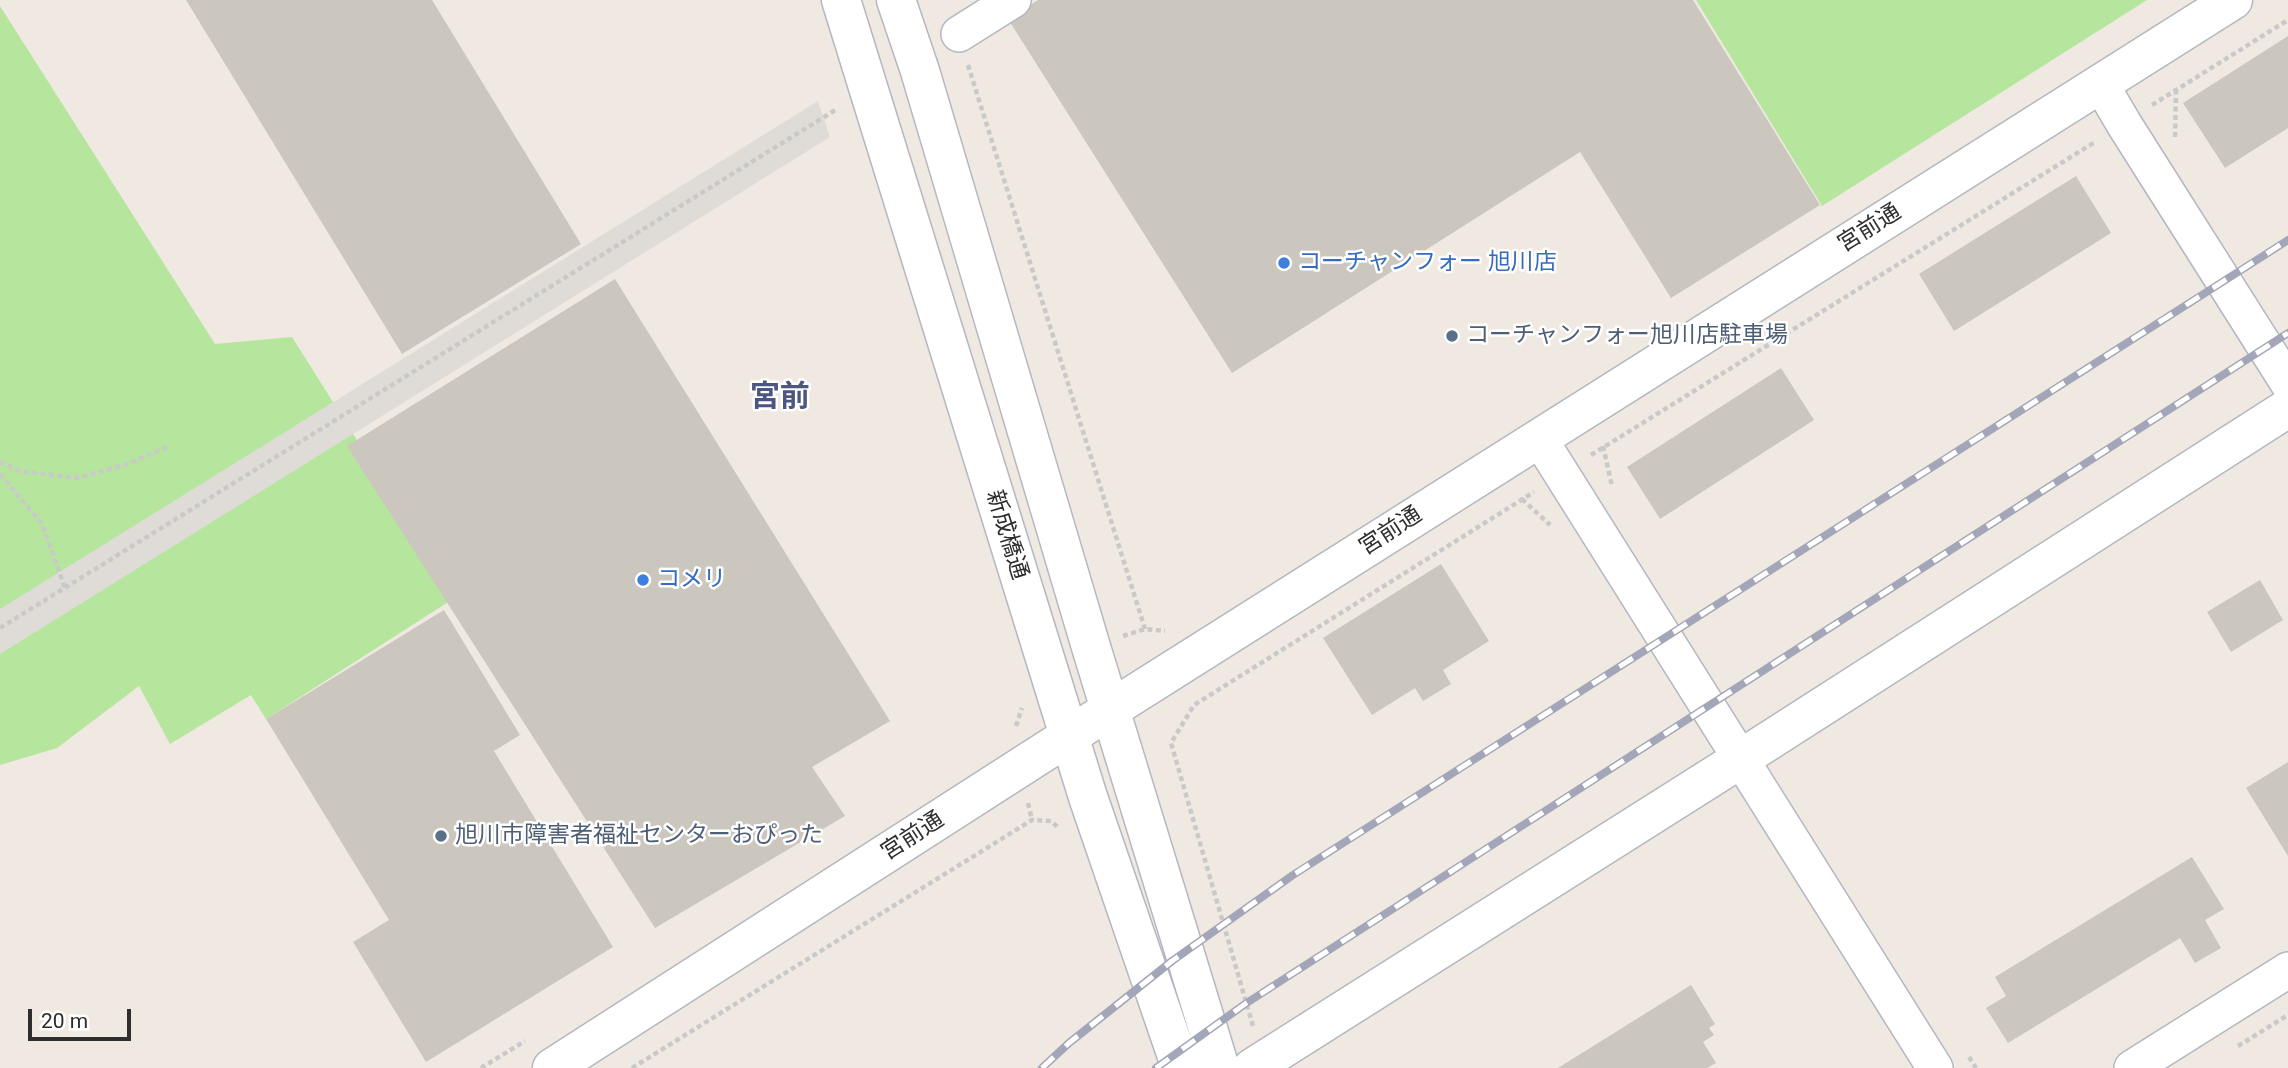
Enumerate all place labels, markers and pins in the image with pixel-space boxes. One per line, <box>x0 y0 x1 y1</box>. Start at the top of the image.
place label: コーチャンフォー 旭川店 <box>1298 249 1557 277</box>
marker: コーチャンフォー 旭川店 <box>1276 255 1292 271</box>
place label: コーチャンフォー旭川店駐車場 <box>1466 322 1788 350</box>
marker: コーチャンフォー旭川店駐車場 <box>1444 328 1460 344</box>
place label: コメリ <box>657 566 726 594</box>
marker: コメリ <box>635 572 651 588</box>
place label: 旭川市障害者福祉センターおぴった <box>455 822 823 850</box>
marker: 旭川市障害者福祉センターおぴった <box>433 828 449 844</box>

